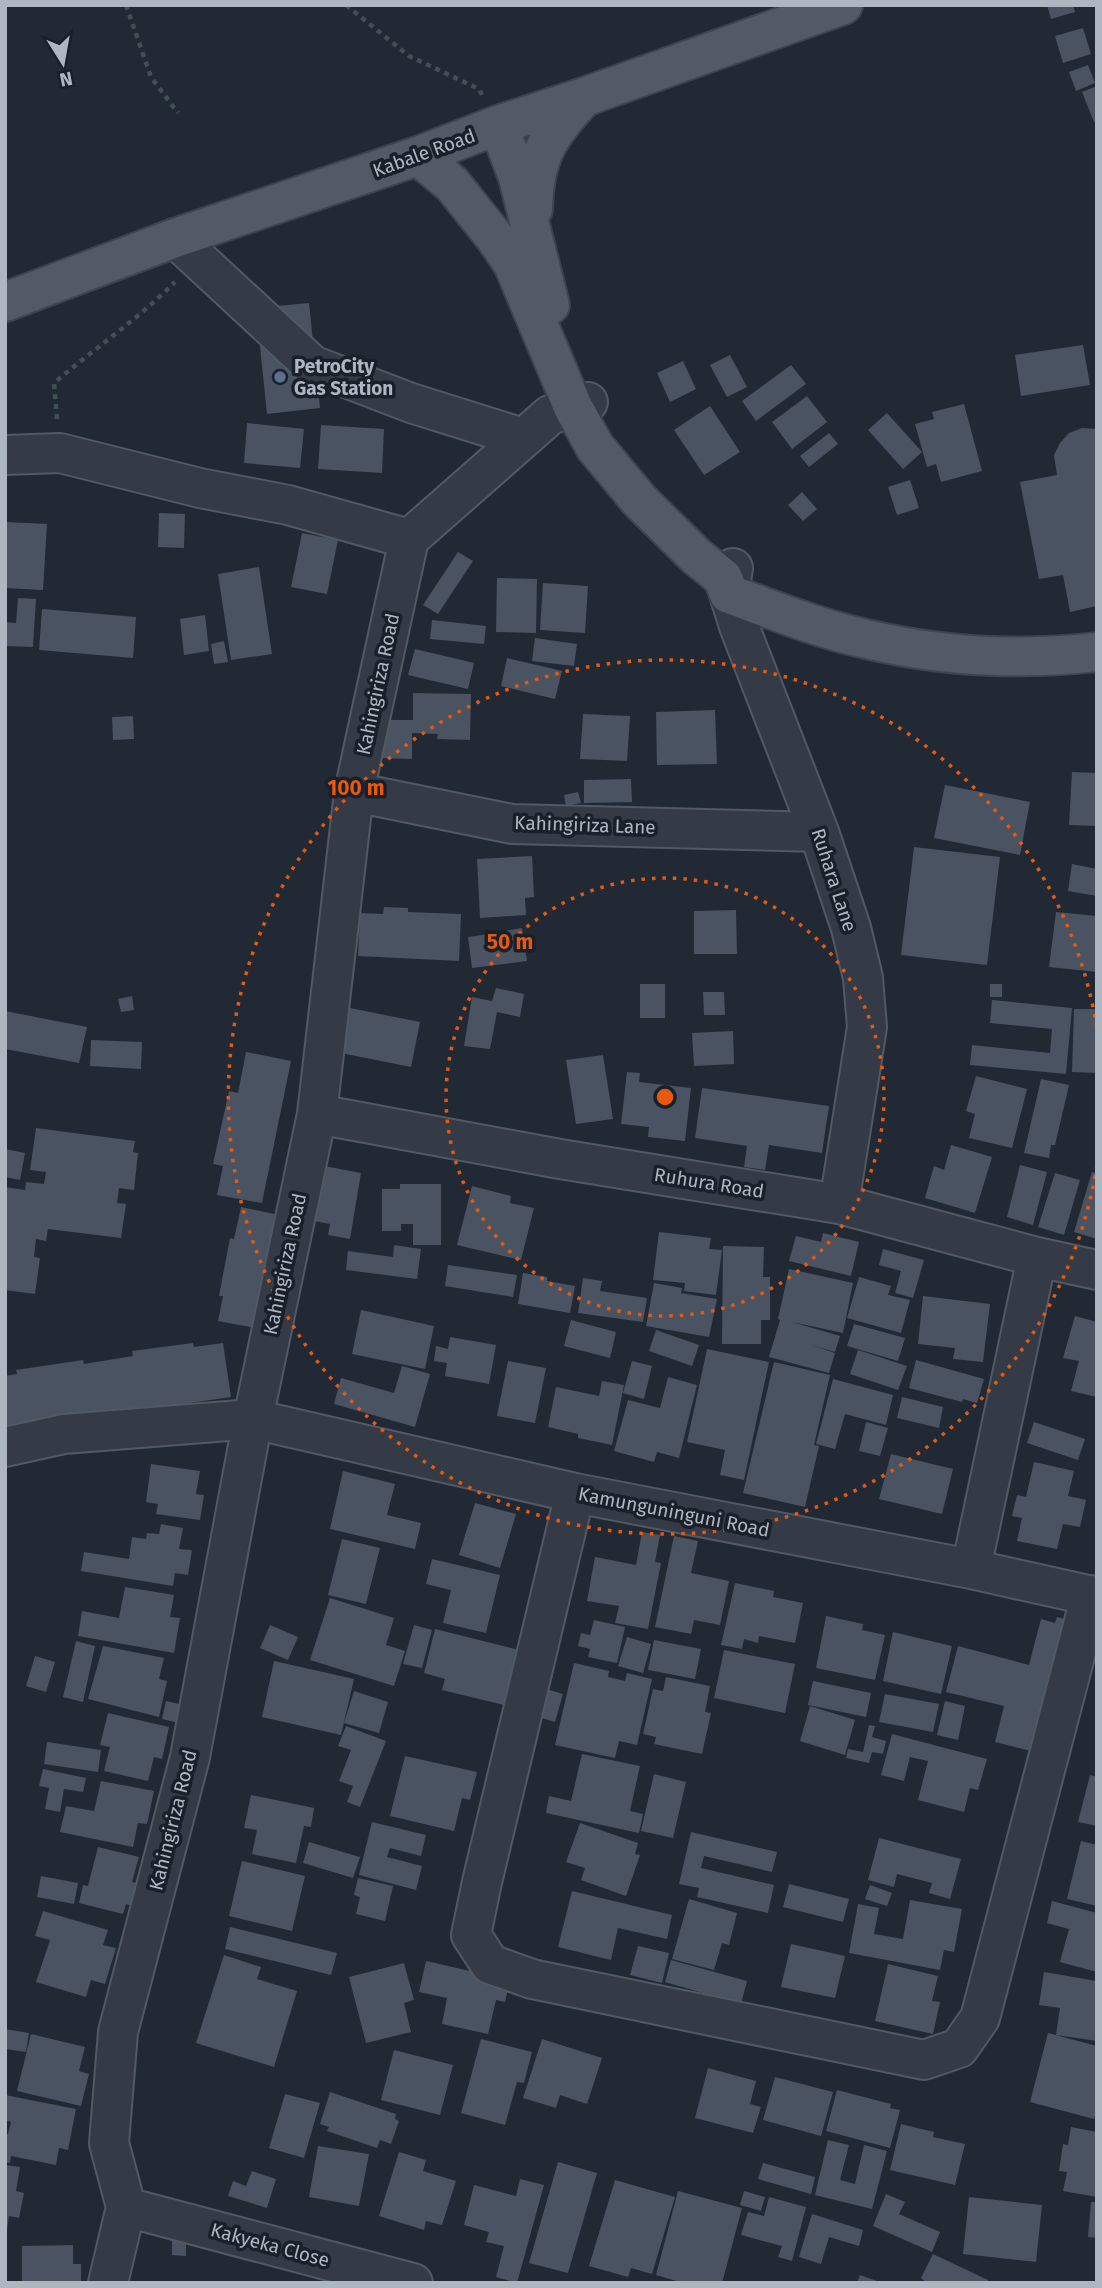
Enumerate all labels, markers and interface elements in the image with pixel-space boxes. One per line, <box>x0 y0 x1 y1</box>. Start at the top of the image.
north arrow <box>28 28 98 98</box>
text: N <box>58 67 75 92</box>
street label: Kabale Road <box>370 124 478 182</box>
place label: PetroCity Gas Station <box>294 355 393 400</box>
marker: PetroCity Gas Station <box>272 369 288 385</box>
street label: Kahingiriza Road <box>352 611 404 757</box>
text: 100 m <box>327 775 385 801</box>
street label: Kahingiriza Lane <box>514 811 656 839</box>
street label: Ruhara Lane <box>807 825 861 935</box>
text: 50 m <box>487 929 533 955</box>
centre of rings <box>653 1085 677 1109</box>
street label: Ruhura Road <box>653 1163 765 1203</box>
street label: Kahingiriza Road <box>259 1191 311 1337</box>
street label: Kamunguninguni Road <box>576 1482 772 1542</box>
street label: Kahingiriza Road <box>144 1747 202 1893</box>
street label: Kakyeka Close <box>208 2218 332 2272</box>

